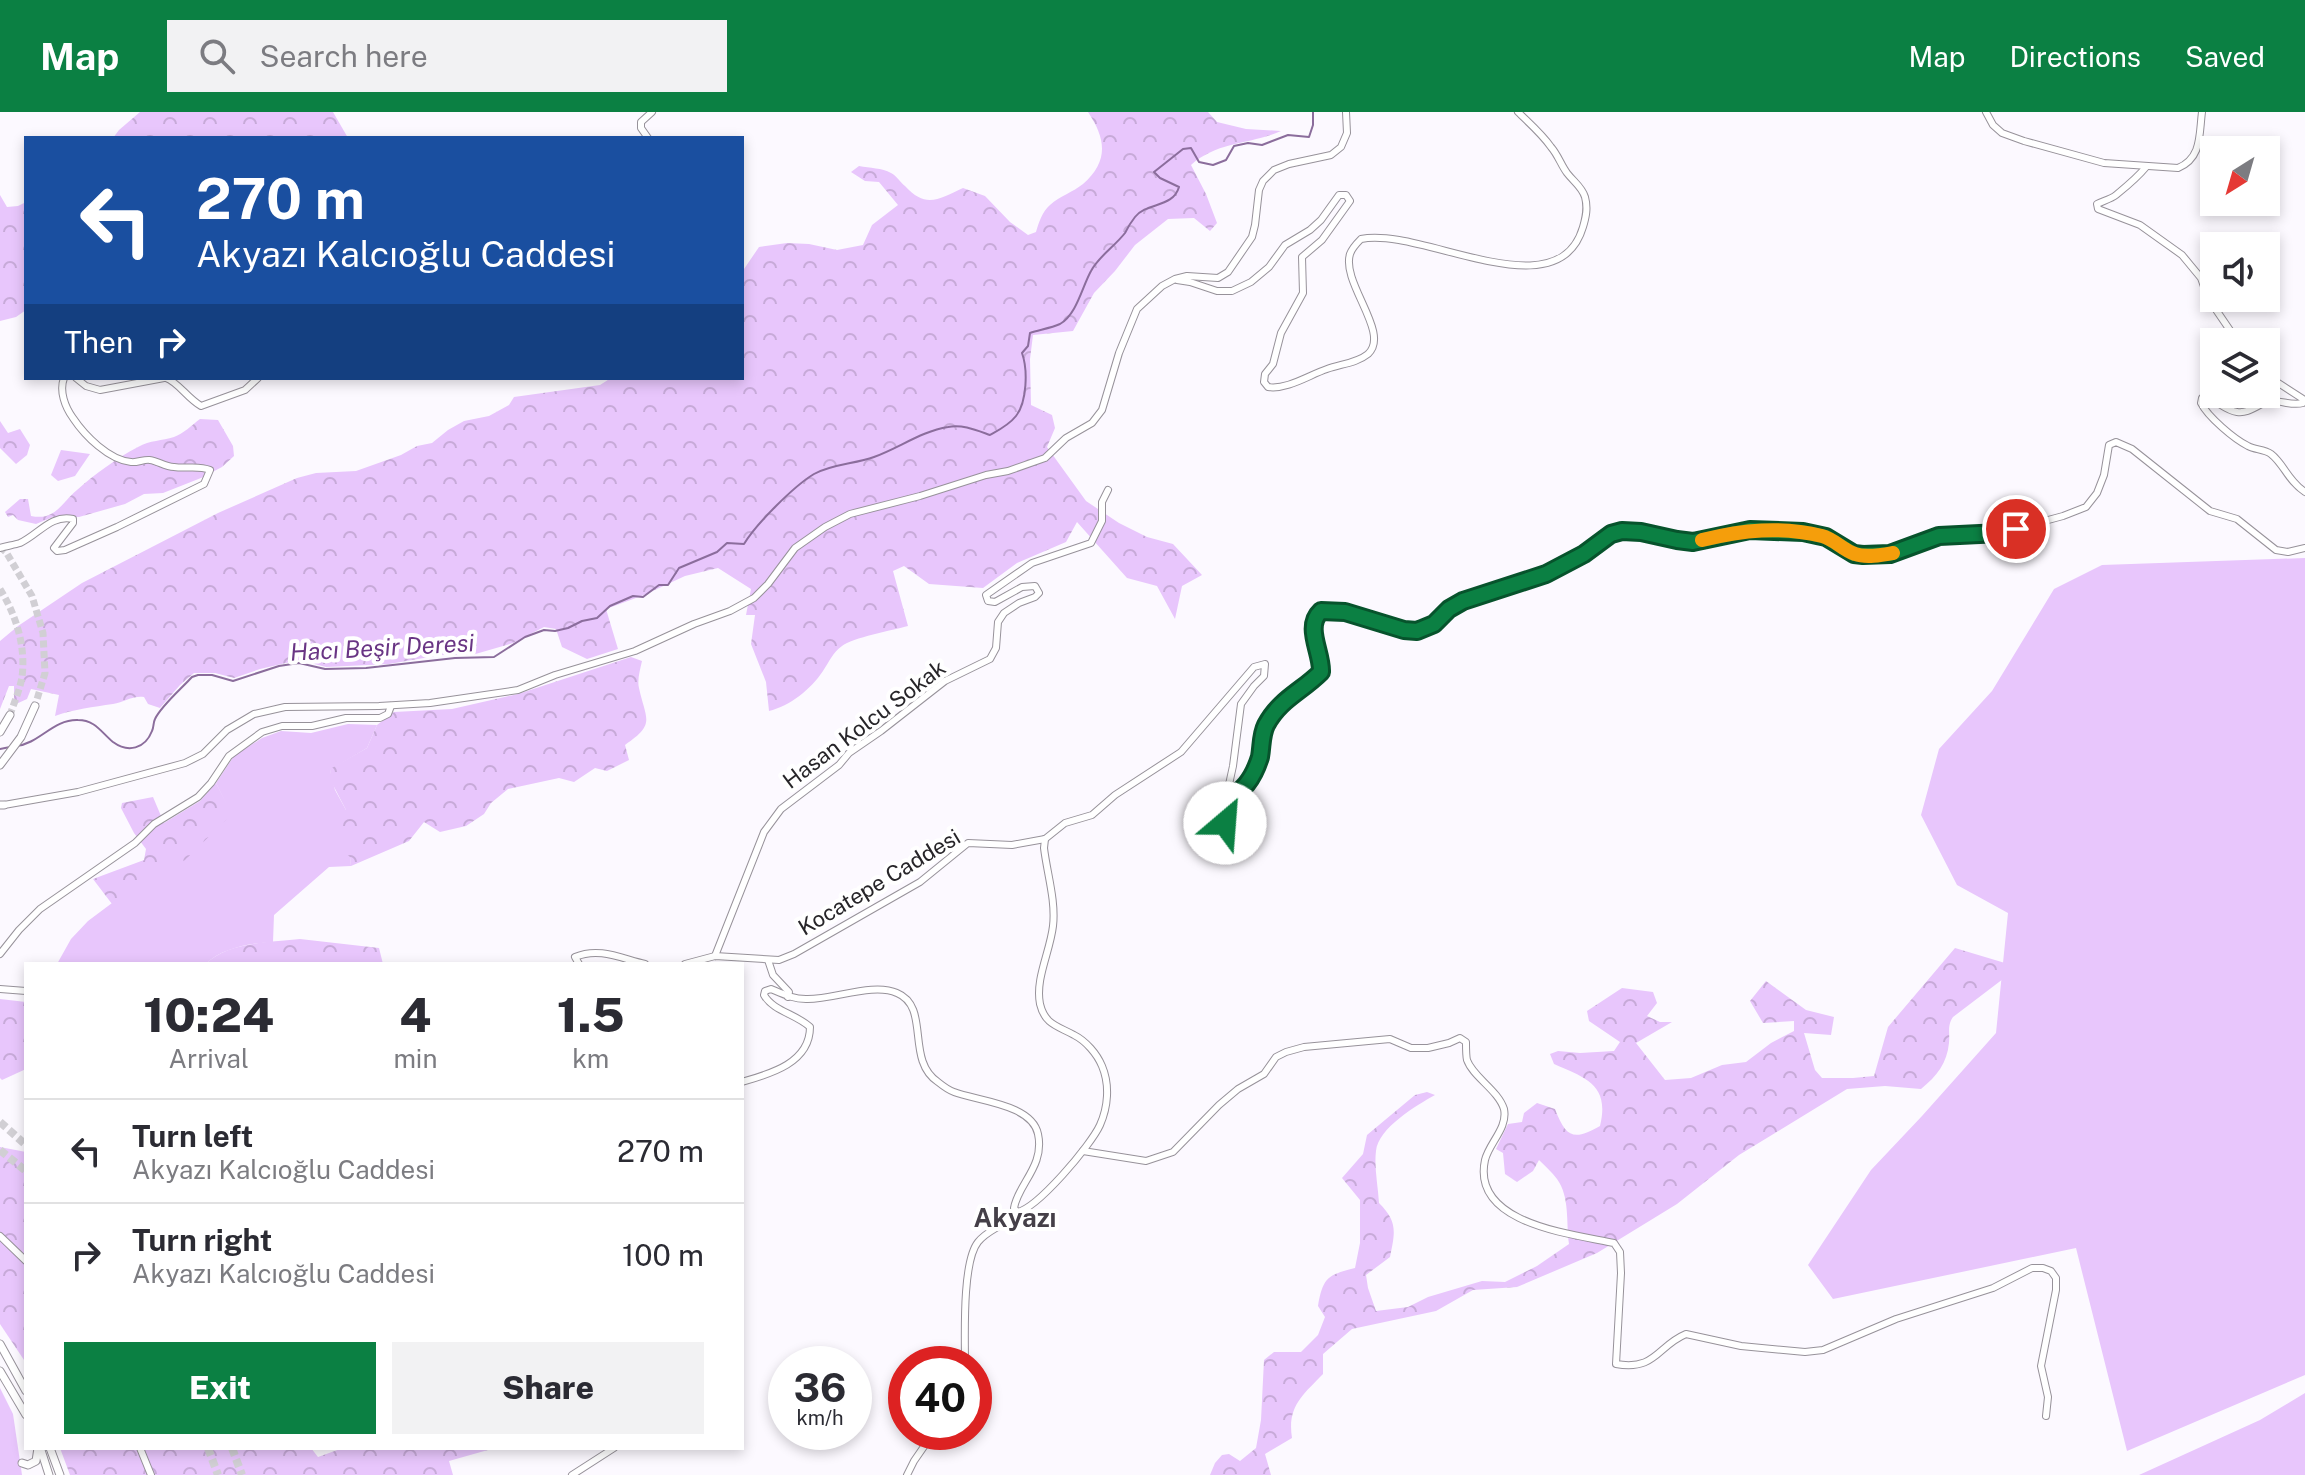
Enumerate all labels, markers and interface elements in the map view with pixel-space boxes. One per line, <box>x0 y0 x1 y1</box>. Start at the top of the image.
search box <box>167 20 727 92</box>
text: Map <box>40 34 119 79</box>
icon: search <box>195 34 239 78</box>
text: Search here <box>259 38 428 74</box>
text: Map <box>1909 40 1965 73</box>
text: Directions <box>2009 40 2141 73</box>
text: Saved <box>2185 40 2265 73</box>
north arrow <box>2200 136 2280 216</box>
map controls <box>2200 136 2280 408</box>
text: 270 m <box>196 166 365 232</box>
icon: left <box>64 168 168 272</box>
button: sound <box>2200 232 2280 312</box>
text: Akyazı Kalcıoğlu Caddesi <box>196 233 615 275</box>
icon: right <box>149 320 193 364</box>
text: Then <box>64 324 133 360</box>
button: layers <box>2200 328 2280 408</box>
pin <box>1982 495 2050 563</box>
icon: arrive <box>1994 507 2038 551</box>
water label: Hacı Beşir Deresi <box>289 628 475 666</box>
street label: Hasan Kolcu Sokak <box>778 654 950 794</box>
position arrow <box>1183 781 1267 865</box>
street label: Kocatepe Caddesi <box>793 823 965 941</box>
text: 10:24 <box>143 986 274 1043</box>
text: 4 <box>399 986 431 1043</box>
text: 1.5 <box>557 986 625 1043</box>
text: Arrival <box>169 1043 249 1074</box>
text: min <box>393 1043 437 1074</box>
text: km <box>572 1043 609 1074</box>
text: Turn left <box>132 1118 253 1154</box>
icon: left <box>64 1129 108 1173</box>
text: 270 m <box>617 1133 704 1169</box>
text: Akyazı Kalcıoğlu Caddesi <box>132 1154 435 1185</box>
district label: Akyazı <box>974 1202 1056 1233</box>
text: Turn right <box>132 1222 272 1258</box>
icon: right <box>64 1233 108 1277</box>
text: 100 m <box>622 1237 704 1273</box>
text: Akyazı Kalcıoğlu Caddesi <box>132 1258 435 1289</box>
button: Exit <box>64 1342 376 1434</box>
button: Share <box>392 1342 704 1434</box>
speed limit sign: 40 <box>888 1346 992 1450</box>
text: 36 <box>794 1364 846 1411</box>
text: km/h <box>796 1406 844 1430</box>

